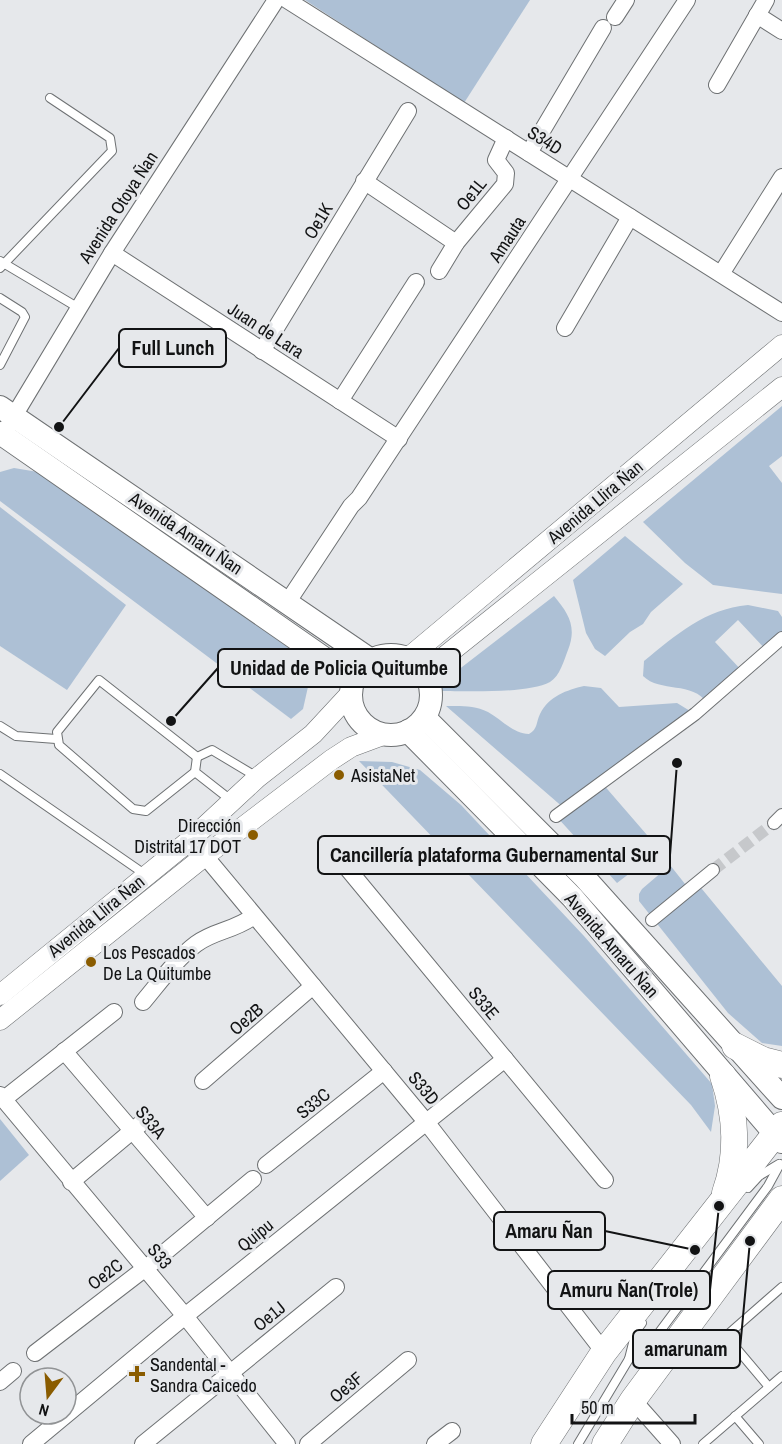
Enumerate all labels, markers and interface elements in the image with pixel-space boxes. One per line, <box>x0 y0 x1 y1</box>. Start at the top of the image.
street label: S34D <box>523 120 567 160</box>
street label: Avenida Otoya Ñan <box>72 146 163 269</box>
street label: Oe1L <box>450 172 492 216</box>
street label: Oe1K <box>298 198 339 244</box>
street label: Amauta <box>482 211 531 268</box>
street label: Juan de Lara <box>223 296 309 364</box>
callout: Full Lunch <box>119 329 226 367</box>
text: Full Lunch <box>132 334 214 361</box>
street label: Avenida Llira Ñan <box>541 455 648 550</box>
street label: Avenida Amaru Ñan <box>124 485 248 580</box>
callout: Unidad de Policia Quitumbe <box>218 649 460 687</box>
text: Unidad de Policia Quitumbe <box>230 654 448 681</box>
place label: AsistaNet <box>350 763 415 788</box>
marker: AsistaNet <box>332 768 346 782</box>
place label: Dirección Distrital 17 DOT <box>134 813 241 859</box>
marker: Dirección Distrital 17 DOT <box>246 828 260 842</box>
callout: Cancillería plataforma Gubernamental Sur <box>318 836 670 874</box>
text: Cancillería plataforma Gubernamental Sur <box>330 841 659 868</box>
street label: Avenida Llira Ñan <box>42 869 150 963</box>
street label: Avenida Amaru Ñan <box>559 886 665 1003</box>
place label: Los Pescados De La Quitumbe <box>103 940 211 986</box>
marker: Los Pescados De La Quitumbe <box>84 955 98 969</box>
street label: S33E <box>463 981 505 1025</box>
street label: Oe2B <box>224 997 269 1041</box>
street label: S33D <box>403 1066 445 1110</box>
street label: S33C <box>291 1082 335 1124</box>
street label: S33A <box>130 1100 172 1144</box>
callout: Amaru Ñan <box>494 1212 605 1250</box>
street label: Quipu <box>232 1213 278 1257</box>
text: Amaru Ñan <box>505 1217 593 1244</box>
street label: S33 <box>142 1238 178 1274</box>
street label: Oe2C <box>82 1252 128 1296</box>
callout: Amuru Ñan(Trole) <box>548 1271 710 1309</box>
text: Amuru Ñan(Trole) <box>560 1276 698 1303</box>
street label: Oe1J <box>247 1295 291 1337</box>
callout: amarunam <box>633 1330 740 1368</box>
text: amarunam <box>645 1335 727 1362</box>
place label: Sandental - Sandra Caicedo <box>150 1352 257 1398</box>
marker: Sandental - Sandra Caicedo <box>128 1365 146 1383</box>
north arrow <box>18 1366 78 1426</box>
street label: Oe3F <box>324 1366 368 1408</box>
scale bar <box>572 1387 695 1425</box>
text: 50 m <box>581 1395 614 1420</box>
text: N <box>36 1399 51 1422</box>

